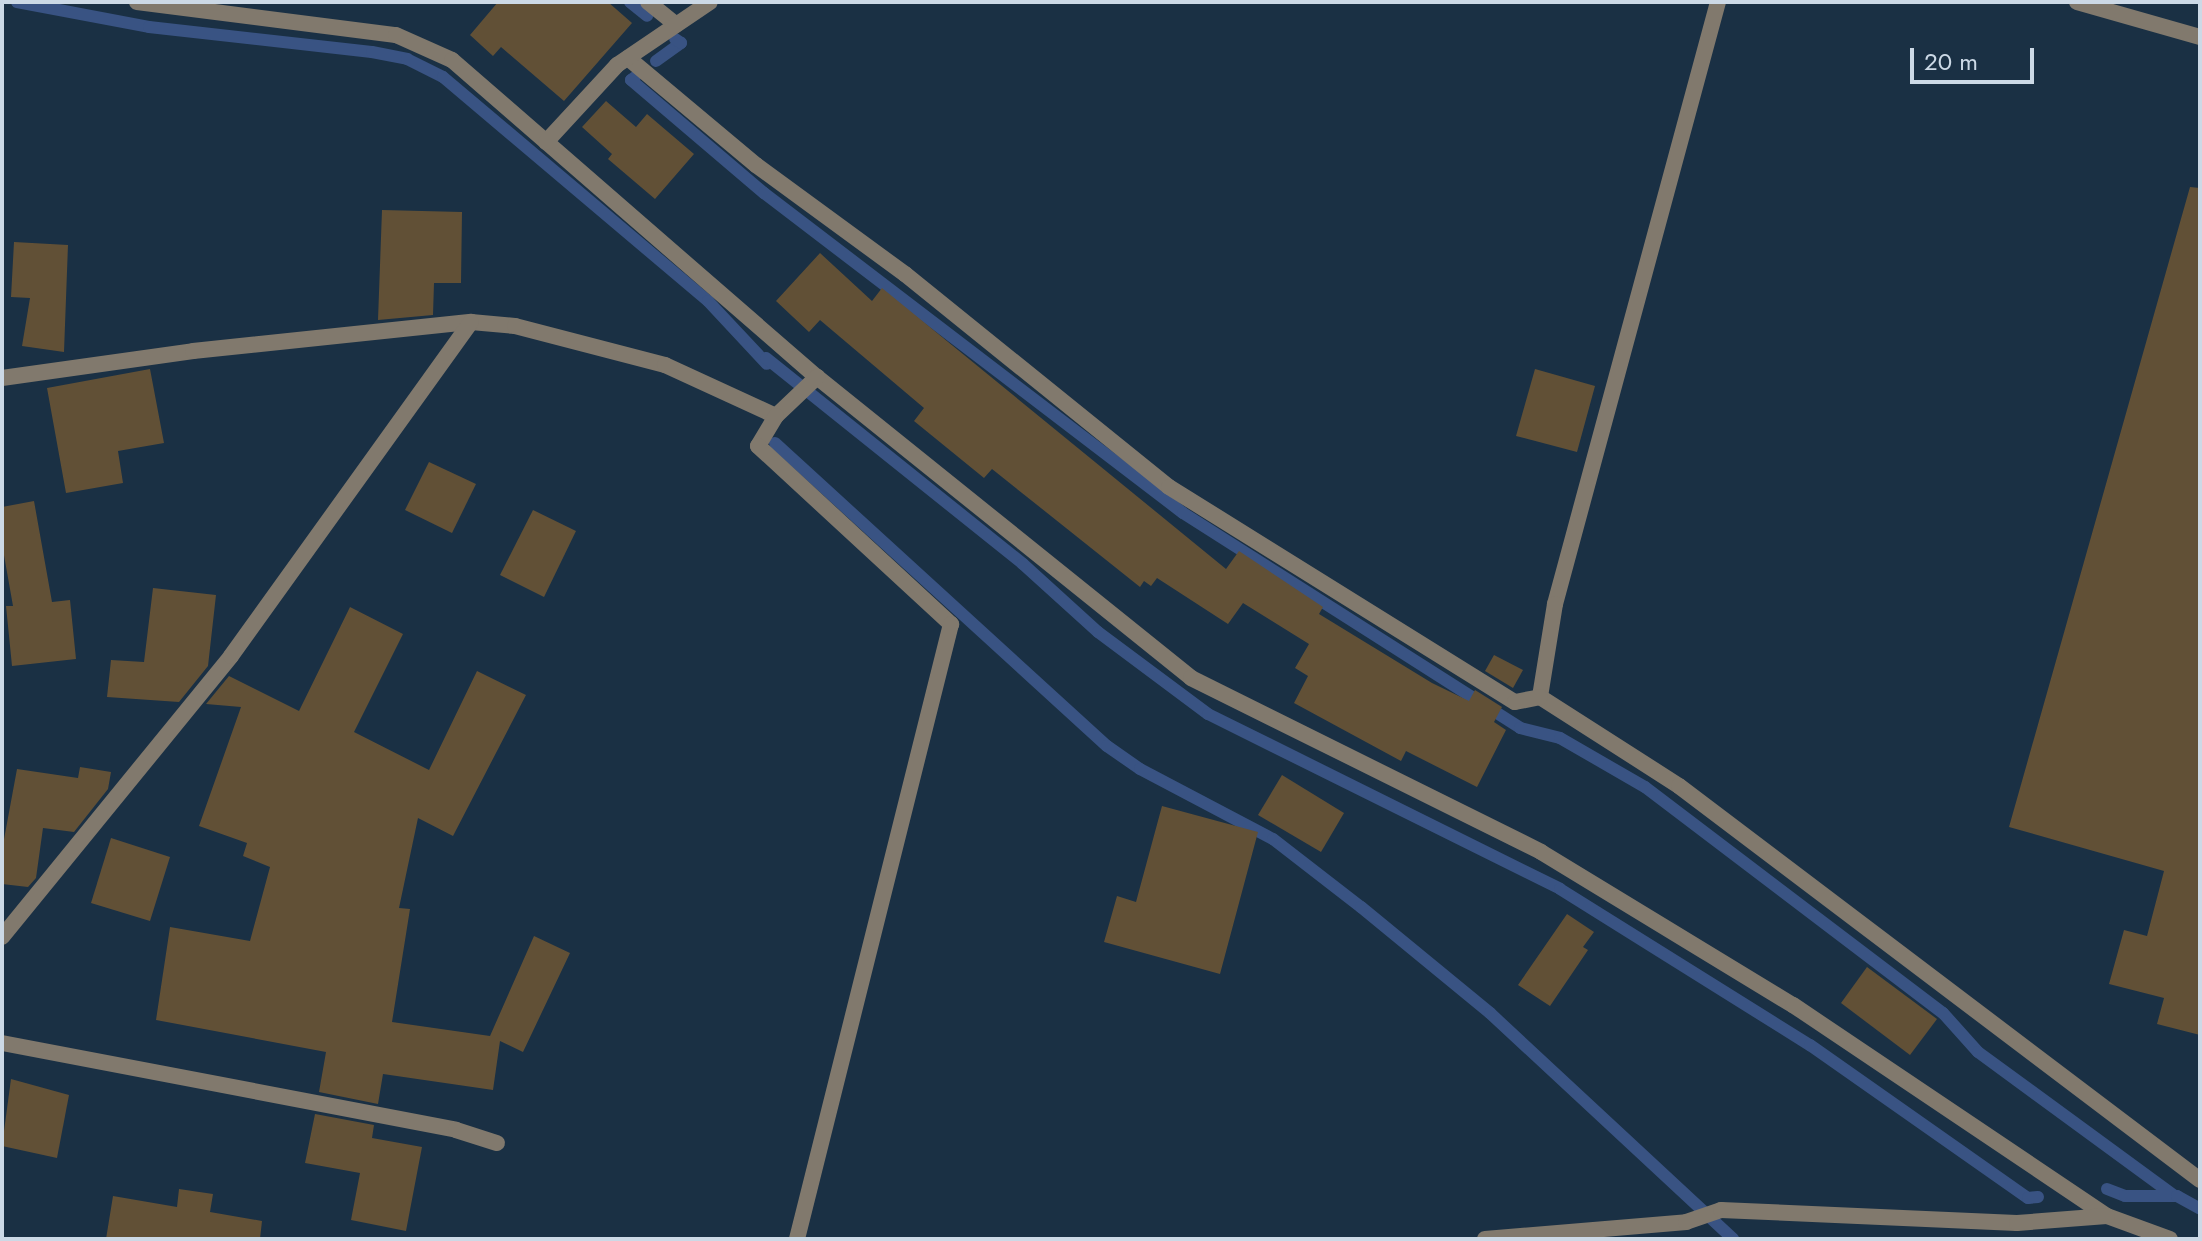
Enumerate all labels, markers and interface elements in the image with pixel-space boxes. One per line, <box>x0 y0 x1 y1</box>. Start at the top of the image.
scale bar <box>1914 32 2038 82</box>
text: 20 m <box>1924 44 1978 79</box>

